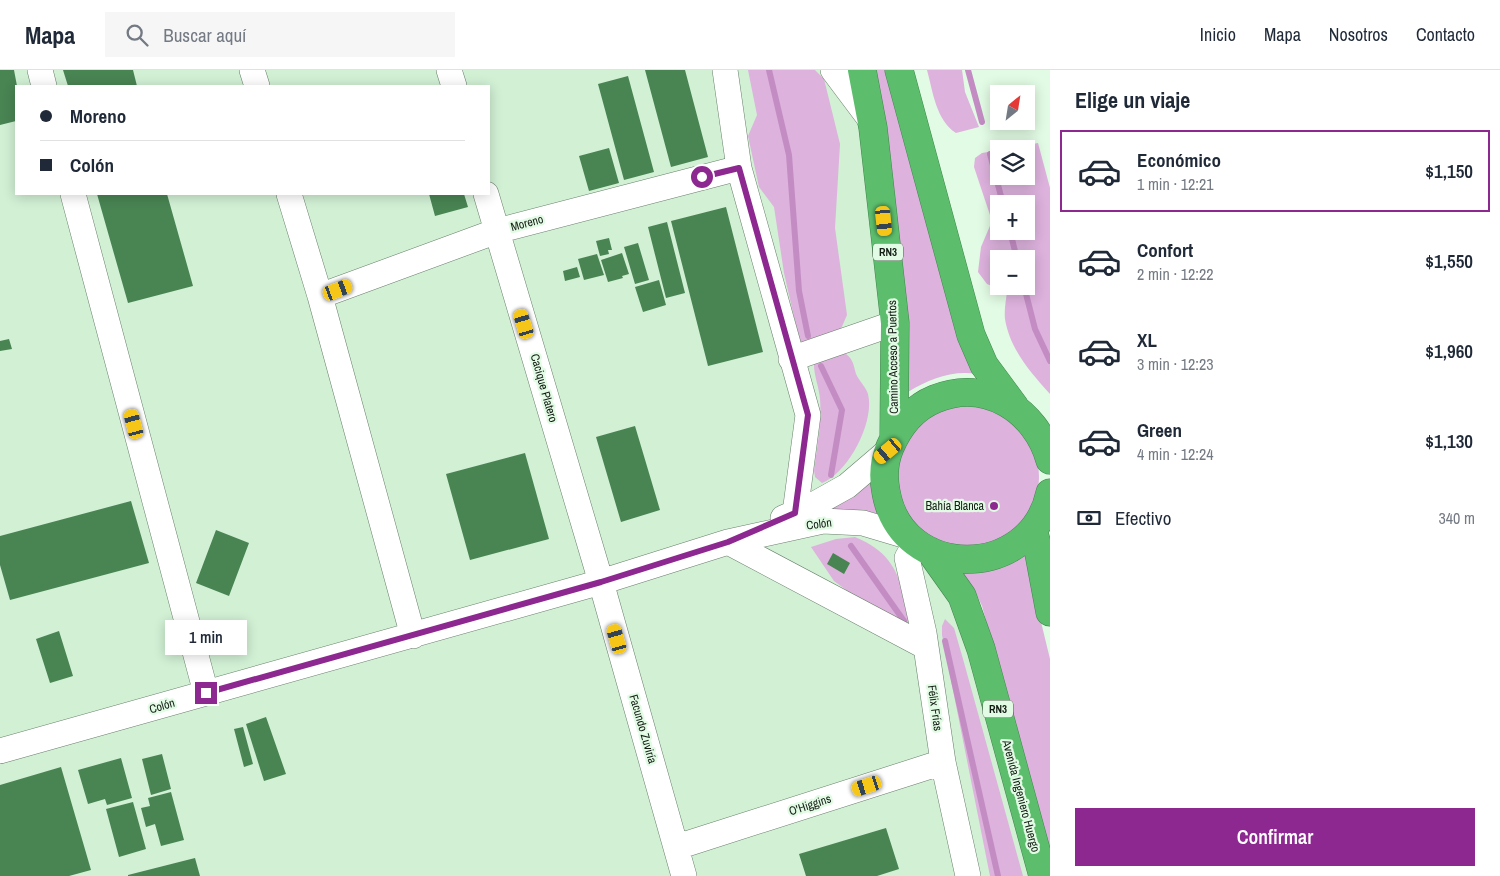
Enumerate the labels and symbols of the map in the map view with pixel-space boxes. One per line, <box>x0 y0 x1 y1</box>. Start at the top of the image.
north arrow <box>990 85 1035 130</box>
route start <box>691 166 713 188</box>
car <box>874 205 893 237</box>
street label: Moreno <box>509 211 545 235</box>
road number: RN3 <box>873 243 903 260</box>
car <box>321 278 354 302</box>
street label: Camino Acceso a Puertos <box>884 300 902 414</box>
car <box>512 307 535 341</box>
street label: Cacique Platero <box>527 352 561 424</box>
car <box>122 408 145 440</box>
car <box>871 436 904 466</box>
place label: Bahía Blanca <box>925 498 985 514</box>
marker: Bahía Blanca <box>988 500 1000 512</box>
street label: Colón <box>805 514 833 534</box>
callout: 1 min <box>165 620 247 656</box>
car <box>605 623 628 655</box>
route end <box>195 682 217 704</box>
street label: Félix Frías <box>924 684 946 732</box>
street label: Facundo Zuviría <box>625 693 661 766</box>
street label: Colón <box>147 695 177 717</box>
road number: RN3 <box>983 700 1013 718</box>
street label: Avenida Ingeniero Huergo <box>998 737 1044 854</box>
car <box>850 774 883 798</box>
street label: O'Higgins <box>787 791 833 819</box>

